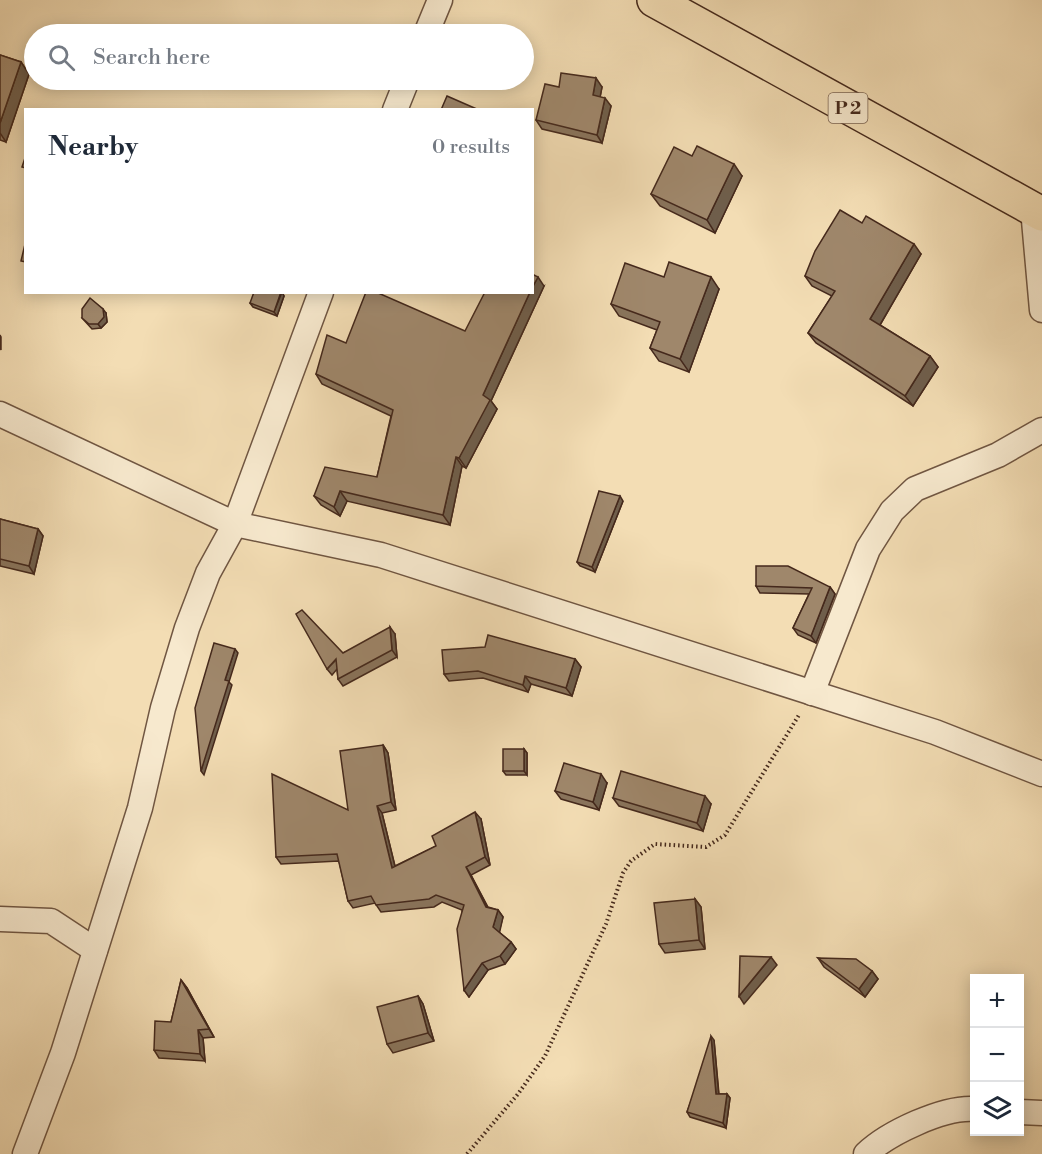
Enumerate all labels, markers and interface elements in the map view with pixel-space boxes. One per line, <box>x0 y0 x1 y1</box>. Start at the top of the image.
search box <box>24 24 534 90</box>
icon: search <box>45 41 78 74</box>
text: Search here <box>93 44 210 71</box>
road number: P 2 <box>828 93 868 123</box>
text: Nearby <box>48 131 138 163</box>
text: 0 results <box>432 135 510 160</box>
map controls <box>970 974 1024 1136</box>
button: + <box>970 974 1024 1028</box>
button: − <box>970 1028 1024 1082</box>
button: layers <box>970 1082 1024 1136</box>

